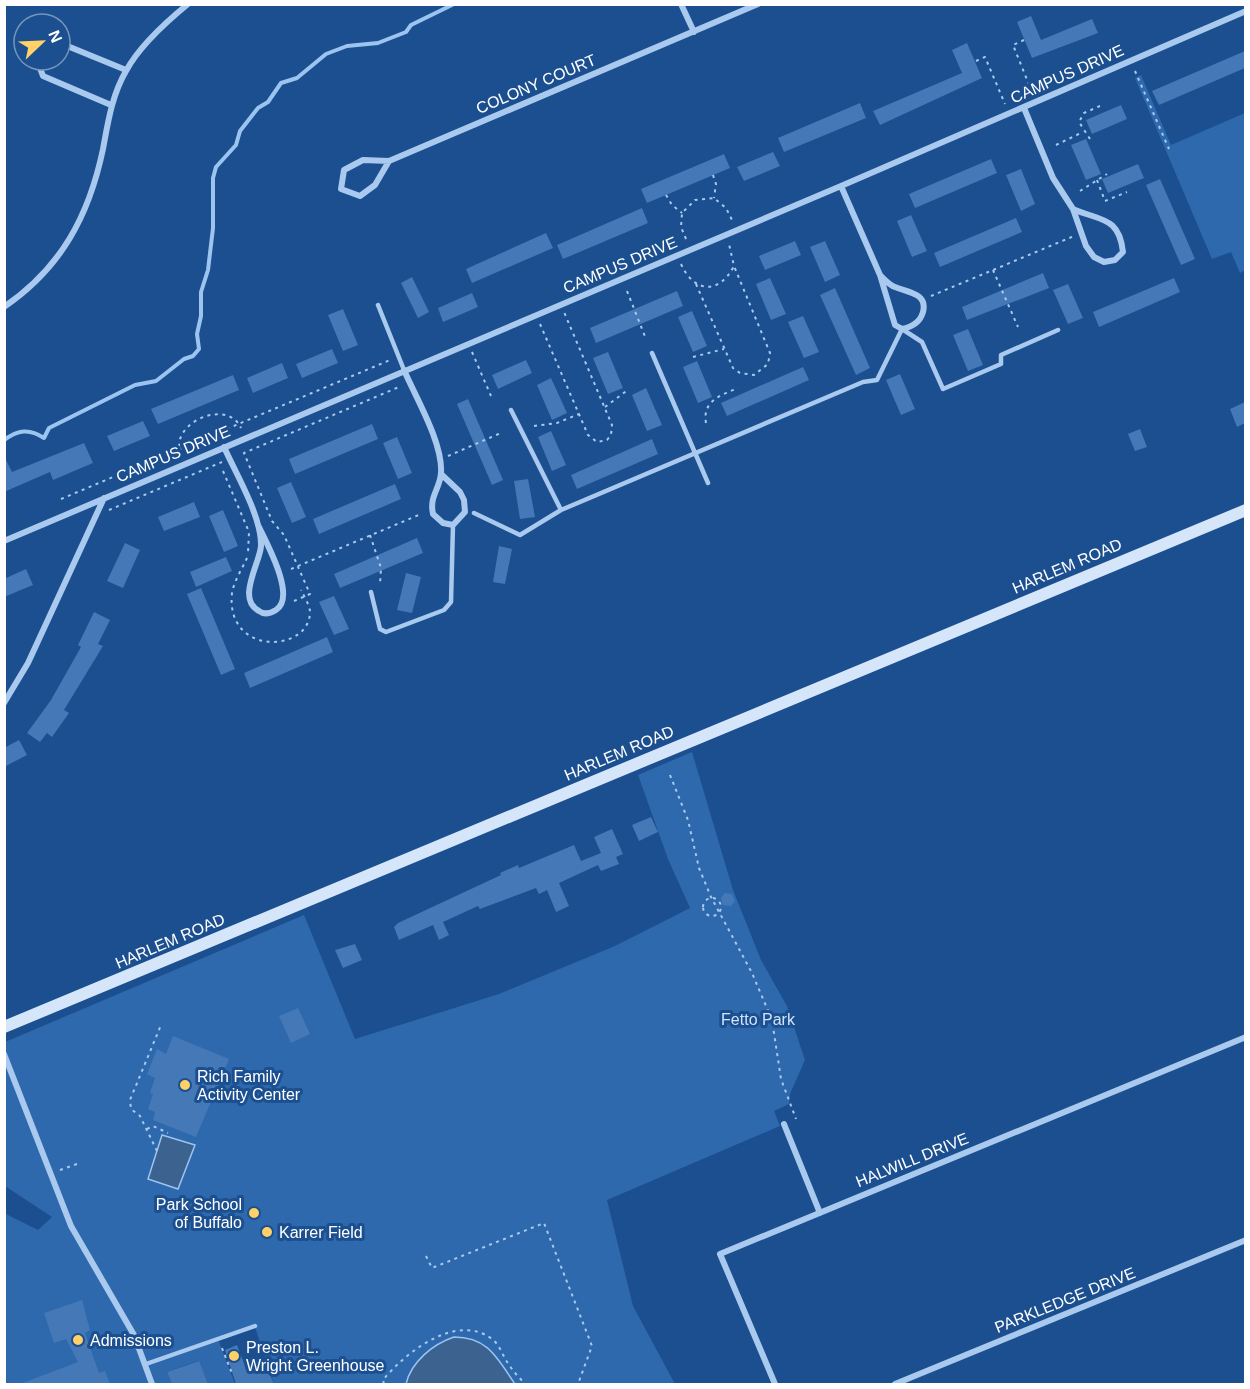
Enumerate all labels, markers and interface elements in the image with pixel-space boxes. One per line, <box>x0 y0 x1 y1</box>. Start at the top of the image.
north arrow <box>12 12 72 72</box>
text: N <box>45 28 65 45</box>
street label: CAMPUS DRIVE <box>1008 41 1126 107</box>
street label: COLONY COURT <box>474 51 599 117</box>
street label: CAMPUS DRIVE <box>561 233 679 297</box>
street label: CAMPUS DRIVE <box>114 422 232 486</box>
street label: HARLEM ROAD <box>1010 535 1124 597</box>
street label: HARLEM ROAD <box>562 722 676 784</box>
street label: HARLEM ROAD <box>113 910 227 972</box>
park label: Fetto Park <box>721 1011 796 1028</box>
place label: Rich Family Activity Center <box>197 1068 301 1103</box>
marker: Rich Family Activity Center <box>178 1078 192 1092</box>
street label: HALWILL DRIVE <box>853 1130 971 1190</box>
place label: Park School of Buffalo <box>156 1196 242 1231</box>
marker: Park School of Buffalo <box>247 1206 261 1220</box>
place label: Karrer Field <box>279 1224 363 1241</box>
marker: Karrer Field <box>260 1225 274 1239</box>
street label: PARKLEDGE DRIVE <box>992 1264 1138 1336</box>
place label: Admissions <box>90 1332 172 1349</box>
marker: Admissions <box>71 1333 85 1347</box>
place label: Preston L. Wright Greenhouse <box>246 1339 385 1374</box>
marker: Preston L. Wright Greenhouse <box>227 1349 241 1363</box>

